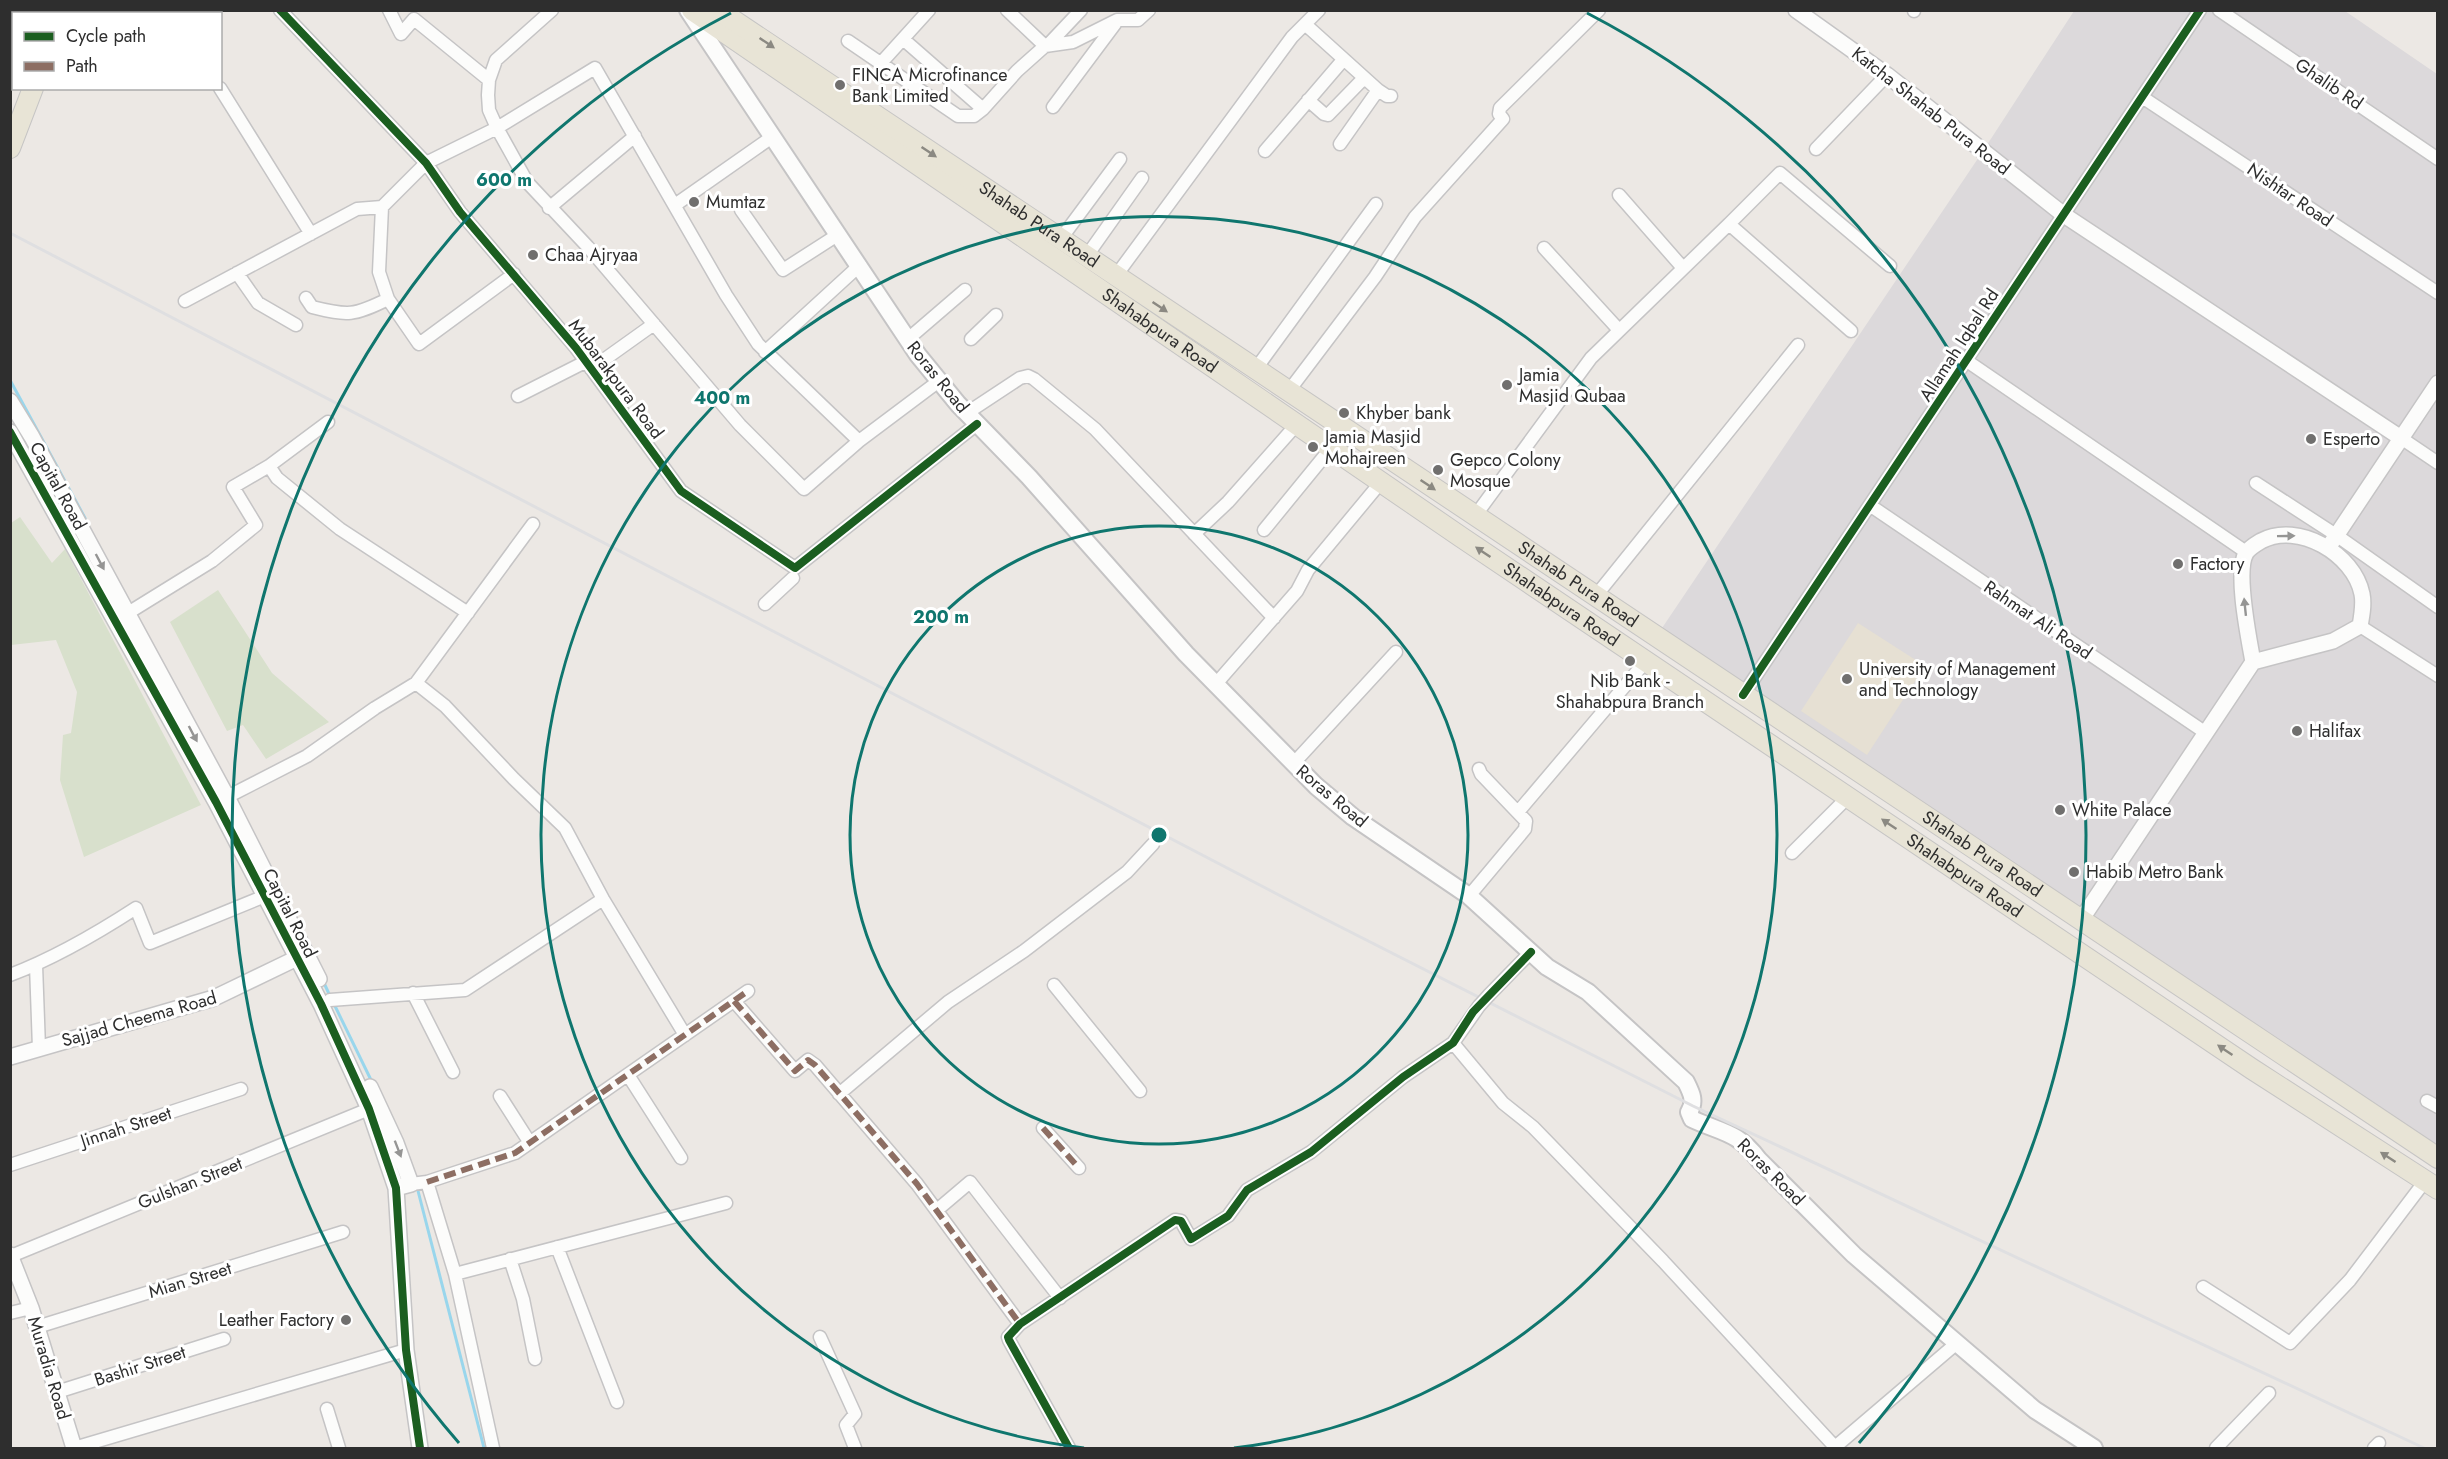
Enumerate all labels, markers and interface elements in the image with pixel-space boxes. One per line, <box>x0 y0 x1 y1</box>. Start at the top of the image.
legend <box>12 12 222 90</box>
text: Cycle path <box>66 23 146 49</box>
one-way arrow <box>759 37 775 48</box>
street label: Katcha Shahab Pura Road <box>1846 41 2016 181</box>
street label: Ghalib Rd <box>2290 52 2368 116</box>
text: Path <box>66 53 98 79</box>
place label: FINCA Microfinance Bank Limited <box>852 62 1008 109</box>
marker: FINCA Microfinance Bank Limited <box>833 78 847 92</box>
one-way arrow <box>920 146 936 158</box>
street label: Nishtar Road <box>2242 157 2338 233</box>
text: 600 m <box>476 167 532 193</box>
street label: Shahab Pura Road <box>974 175 1104 274</box>
place label: Mumtaz <box>706 189 766 215</box>
marker: Mumtaz <box>687 195 701 209</box>
place label: Chaa Ajryaa <box>545 242 638 268</box>
marker: Chaa Ajryaa <box>526 248 540 262</box>
street label: Shahabpura Road <box>1097 282 1223 379</box>
street label: Allamah Iqbal Rd <box>1913 283 2005 407</box>
one-way arrow <box>1152 301 1168 312</box>
street label: Mubarakpura Road <box>562 313 670 445</box>
street label: Roras Road <box>901 335 975 419</box>
place label: Jamia Masjid Qubaa <box>1517 362 1626 409</box>
marker: Jamia Masjid Qubaa <box>1500 378 1514 392</box>
text: 400 m <box>694 385 750 411</box>
place label: Khyber bank <box>1356 400 1451 426</box>
marker: Khyber bank <box>1337 406 1351 420</box>
place label: Jamia Masjid Mohajreen <box>1323 424 1421 471</box>
place label: Esperto <box>2323 426 2380 452</box>
marker: Esperto <box>2304 432 2318 446</box>
street label: Capital Road <box>23 437 93 535</box>
marker: Jamia Masjid Mohajreen <box>1306 440 1320 454</box>
place label: Gepco Colony Mosque <box>1450 447 1561 494</box>
marker: Gepco Colony Mosque <box>1431 463 1445 477</box>
one-way arrow <box>1419 479 1435 491</box>
one-way arrow <box>2277 531 2296 541</box>
street label: Shahab Pura Road <box>1513 534 1643 634</box>
one-way arrow <box>1475 547 1491 558</box>
place label: Factory <box>2190 551 2245 577</box>
one-way arrow <box>95 554 105 571</box>
street label: Shahabpura Road <box>1498 556 1625 653</box>
marker: Factory <box>2171 557 2185 571</box>
street label: Rahmat Ali Road <box>1979 574 2097 666</box>
one-way arrow <box>2240 597 2250 616</box>
text: 200 m <box>913 604 969 630</box>
marker: Nib Bank - Shahabpura Branch <box>1623 654 1637 668</box>
place label: University of Management and Technology <box>1859 656 2056 703</box>
place label: Nib Bank - Shahabpura Branch <box>1556 668 1704 715</box>
marker: University of Management and Technology <box>1840 672 1854 686</box>
place label: Halifax <box>2309 718 2361 744</box>
marker: Halifax <box>2290 724 2304 738</box>
one-way arrow <box>188 725 198 742</box>
street label: Roras Road <box>1291 758 1373 834</box>
place label: White Palace <box>2072 797 2172 823</box>
marker: White Palace <box>2053 803 2067 817</box>
street label: Shahab Pura Road <box>1917 804 2048 903</box>
one-way arrow <box>1881 819 1897 830</box>
centre of rings <box>1149 825 1169 845</box>
street label: Shahabpura Road <box>1901 827 2028 924</box>
place label: Habib Metro Bank <box>2086 859 2224 885</box>
street label: Capital Road <box>256 864 324 962</box>
marker: Habib Metro Bank <box>2067 865 2081 879</box>
street label: Sajjad Cheema Road <box>58 984 220 1054</box>
one-way arrow <box>2217 1045 2233 1056</box>
street label: Jinnah Street <box>75 1100 176 1155</box>
street label: Roras Road <box>1731 1132 1811 1212</box>
one-way arrow <box>394 1140 403 1158</box>
street label: Gulshan Street <box>134 1150 247 1216</box>
one-way arrow <box>2381 1151 2397 1163</box>
street label: Mian Street <box>145 1255 235 1305</box>
place label: Leather Factory <box>219 1307 334 1333</box>
street label: Muradia Road <box>21 1313 77 1423</box>
marker: Leather Factory <box>339 1313 353 1327</box>
street label: Bashir Street <box>91 1339 190 1393</box>

